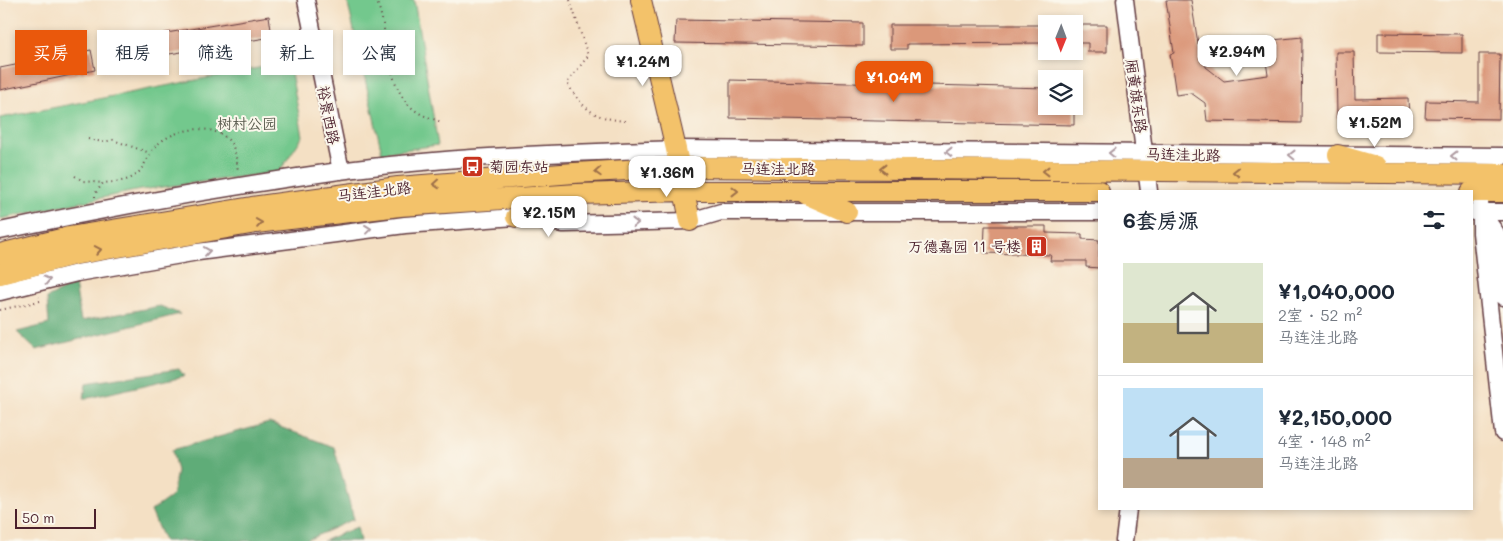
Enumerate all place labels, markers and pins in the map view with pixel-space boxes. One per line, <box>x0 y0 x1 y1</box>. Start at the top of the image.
pin: ¥2.94M <box>1196 34 1278 77</box>
pin: ¥1.24M <box>602 44 684 87</box>
pin: ¥1.04M <box>853 61 935 103</box>
pin: ¥1.52M <box>1334 106 1416 148</box>
bus stop icon: 菊园东站 <box>461 154 485 178</box>
place label: 菊园东站 <box>489 156 549 176</box>
pin: ¥1.36M <box>626 156 708 198</box>
pin: ¥2.15M <box>508 196 590 238</box>
building icon: 万德嘉园 11 号楼 <box>1025 234 1049 258</box>
place label: 万德嘉园 11 号楼 <box>908 236 1021 256</box>

